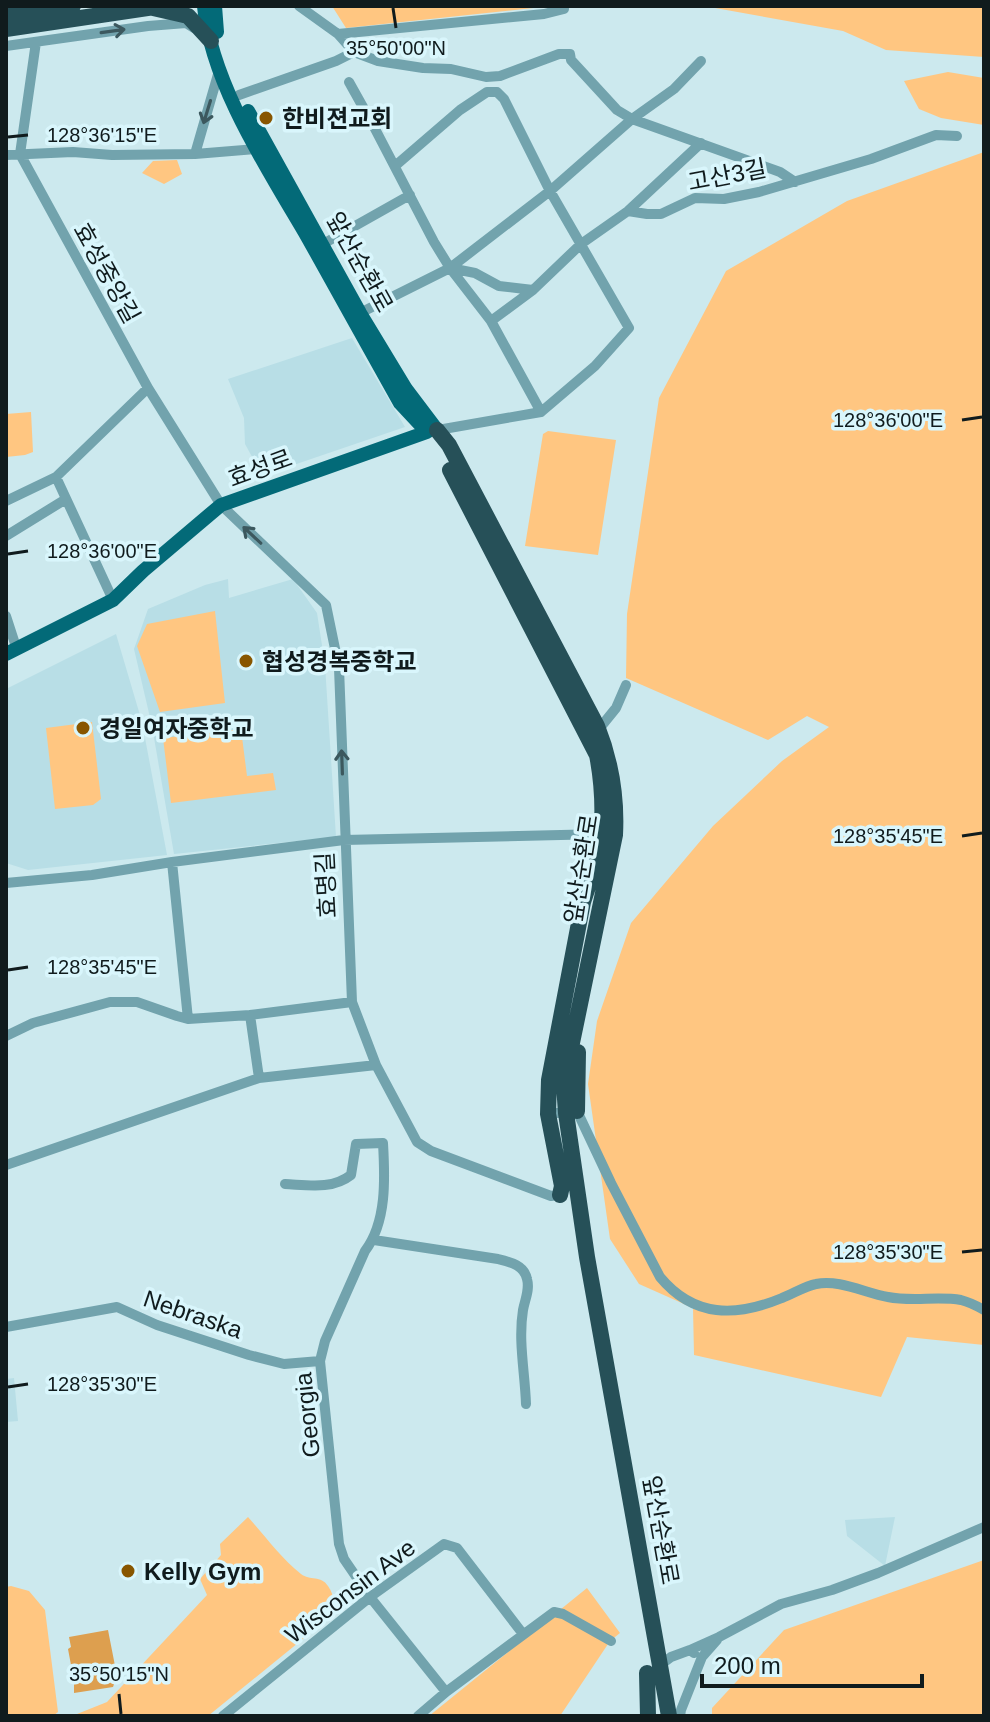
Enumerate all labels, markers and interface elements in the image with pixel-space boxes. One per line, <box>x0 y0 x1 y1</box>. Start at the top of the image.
one-way arrow <box>100 23 125 38</box>
text: 35°50'00"N <box>346 37 446 59</box>
one-way arrow <box>199 98 214 124</box>
place label: 한비젼교회 <box>282 105 392 132</box>
marker: 한비젼교회 <box>257 109 275 127</box>
text: 128°36'15"E <box>47 124 157 146</box>
street label: 고산3길 <box>685 154 769 196</box>
street label: 앞산순환로 <box>321 207 399 317</box>
street label: 효성중앙길 <box>68 218 146 328</box>
text: 128°36'00"E <box>833 409 943 431</box>
street label: 효성로 <box>224 444 296 492</box>
one-way arrow <box>243 527 263 545</box>
text: 128°36'00"E <box>47 540 157 562</box>
place label: 협성경복중학교 <box>262 648 417 675</box>
marker: 협성경복중학교 <box>237 652 255 670</box>
place label: 경일여자중학교 <box>99 715 254 742</box>
marker: 경일여자중학교 <box>74 719 92 737</box>
one-way arrow <box>334 749 349 776</box>
street label: 앞산순환로 <box>559 812 603 926</box>
text: 128°35'45"E <box>833 825 943 847</box>
street label: 효명길 <box>311 851 341 919</box>
text: 128°35'45"E <box>47 956 157 978</box>
text: 128°35'30"E <box>833 1241 943 1263</box>
street label: Nebraska <box>140 1285 247 1344</box>
street label: Georgia <box>289 1370 325 1459</box>
text: 128°35'30"E <box>47 1373 157 1395</box>
street label: 앞산순환로 <box>638 1473 684 1587</box>
street label: Wisconsin Ave <box>280 1533 420 1649</box>
place label: Kelly Gym <box>144 1558 261 1585</box>
marker: Kelly Gym <box>119 1562 137 1580</box>
scale bar <box>702 1638 922 1688</box>
text: 200 m <box>714 1652 781 1679</box>
text: 35°50'15"N <box>69 1663 169 1685</box>

